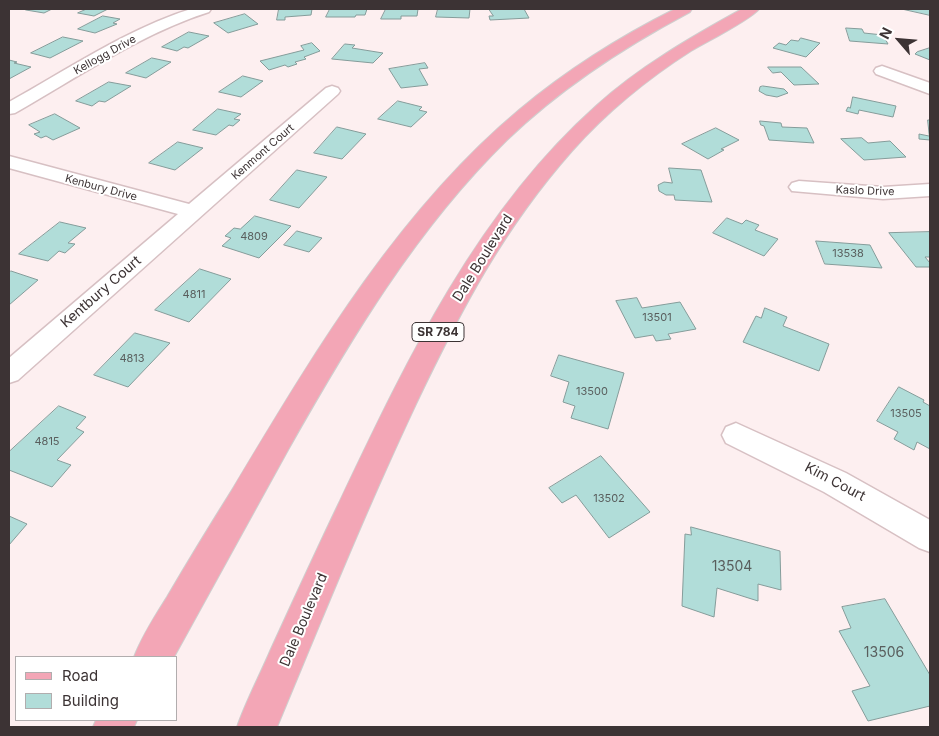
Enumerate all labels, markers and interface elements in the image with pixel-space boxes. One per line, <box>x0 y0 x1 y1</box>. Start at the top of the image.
north arrow <box>874 15 924 65</box>
text: N <box>875 24 895 42</box>
street label: Kellogg Drive <box>72 32 138 78</box>
street label: Kenmont Court <box>229 121 297 183</box>
street label: Kenbury Drive <box>64 172 138 204</box>
street label: Kaslo Drive <box>835 183 895 199</box>
street label: Dale Boulevard <box>449 211 517 305</box>
house number: 4809 <box>240 230 268 244</box>
house number: 13538 <box>832 247 864 261</box>
street label: Kentbury Court <box>57 253 145 331</box>
house number: 4811 <box>183 288 205 302</box>
house number: 13501 <box>642 311 672 325</box>
road number: SR 784 <box>412 322 464 342</box>
house number: 4813 <box>119 352 145 366</box>
house number: 13500 <box>576 385 608 399</box>
house number: 13505 <box>890 407 922 421</box>
house number: 4815 <box>34 435 60 449</box>
street label: Kim Court <box>802 459 868 505</box>
house number: 13502 <box>593 492 625 506</box>
house number: 13504 <box>712 559 752 575</box>
street label: Dale Boulevard <box>277 571 331 669</box>
house number: 13506 <box>864 645 904 661</box>
legend <box>15 656 178 721</box>
text: Road <box>62 666 98 685</box>
text: Building <box>62 691 119 710</box>

